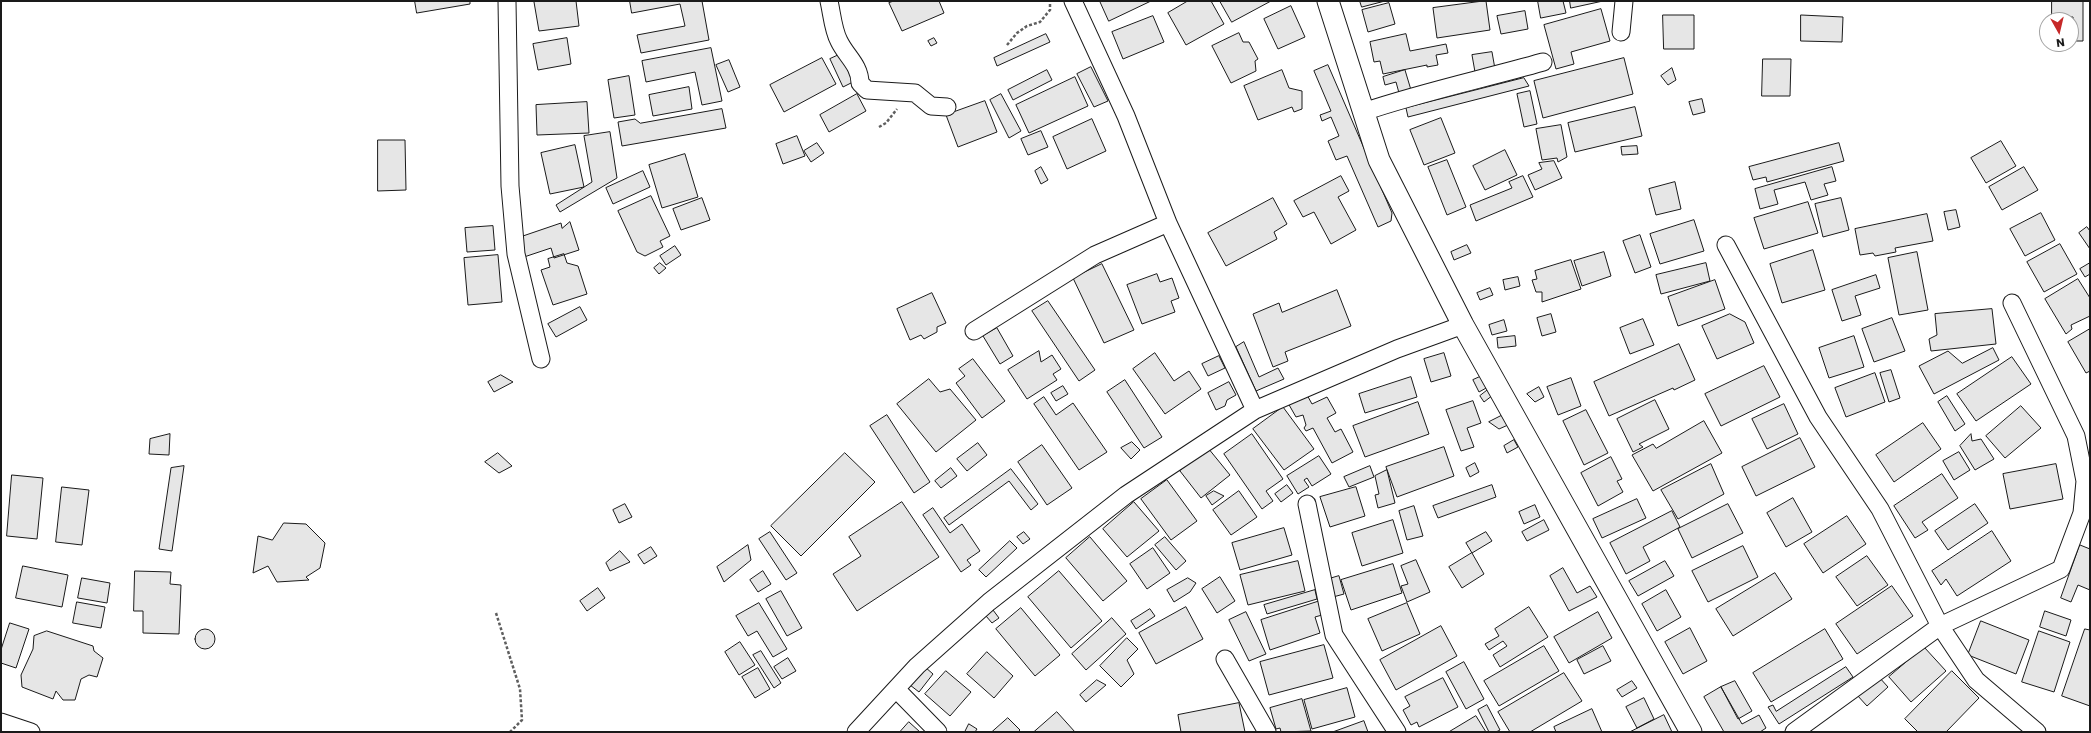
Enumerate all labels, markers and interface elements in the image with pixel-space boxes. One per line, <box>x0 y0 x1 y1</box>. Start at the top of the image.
north arrow <box>2039 12 2079 52</box>
text: N <box>2055 34 2066 51</box>

